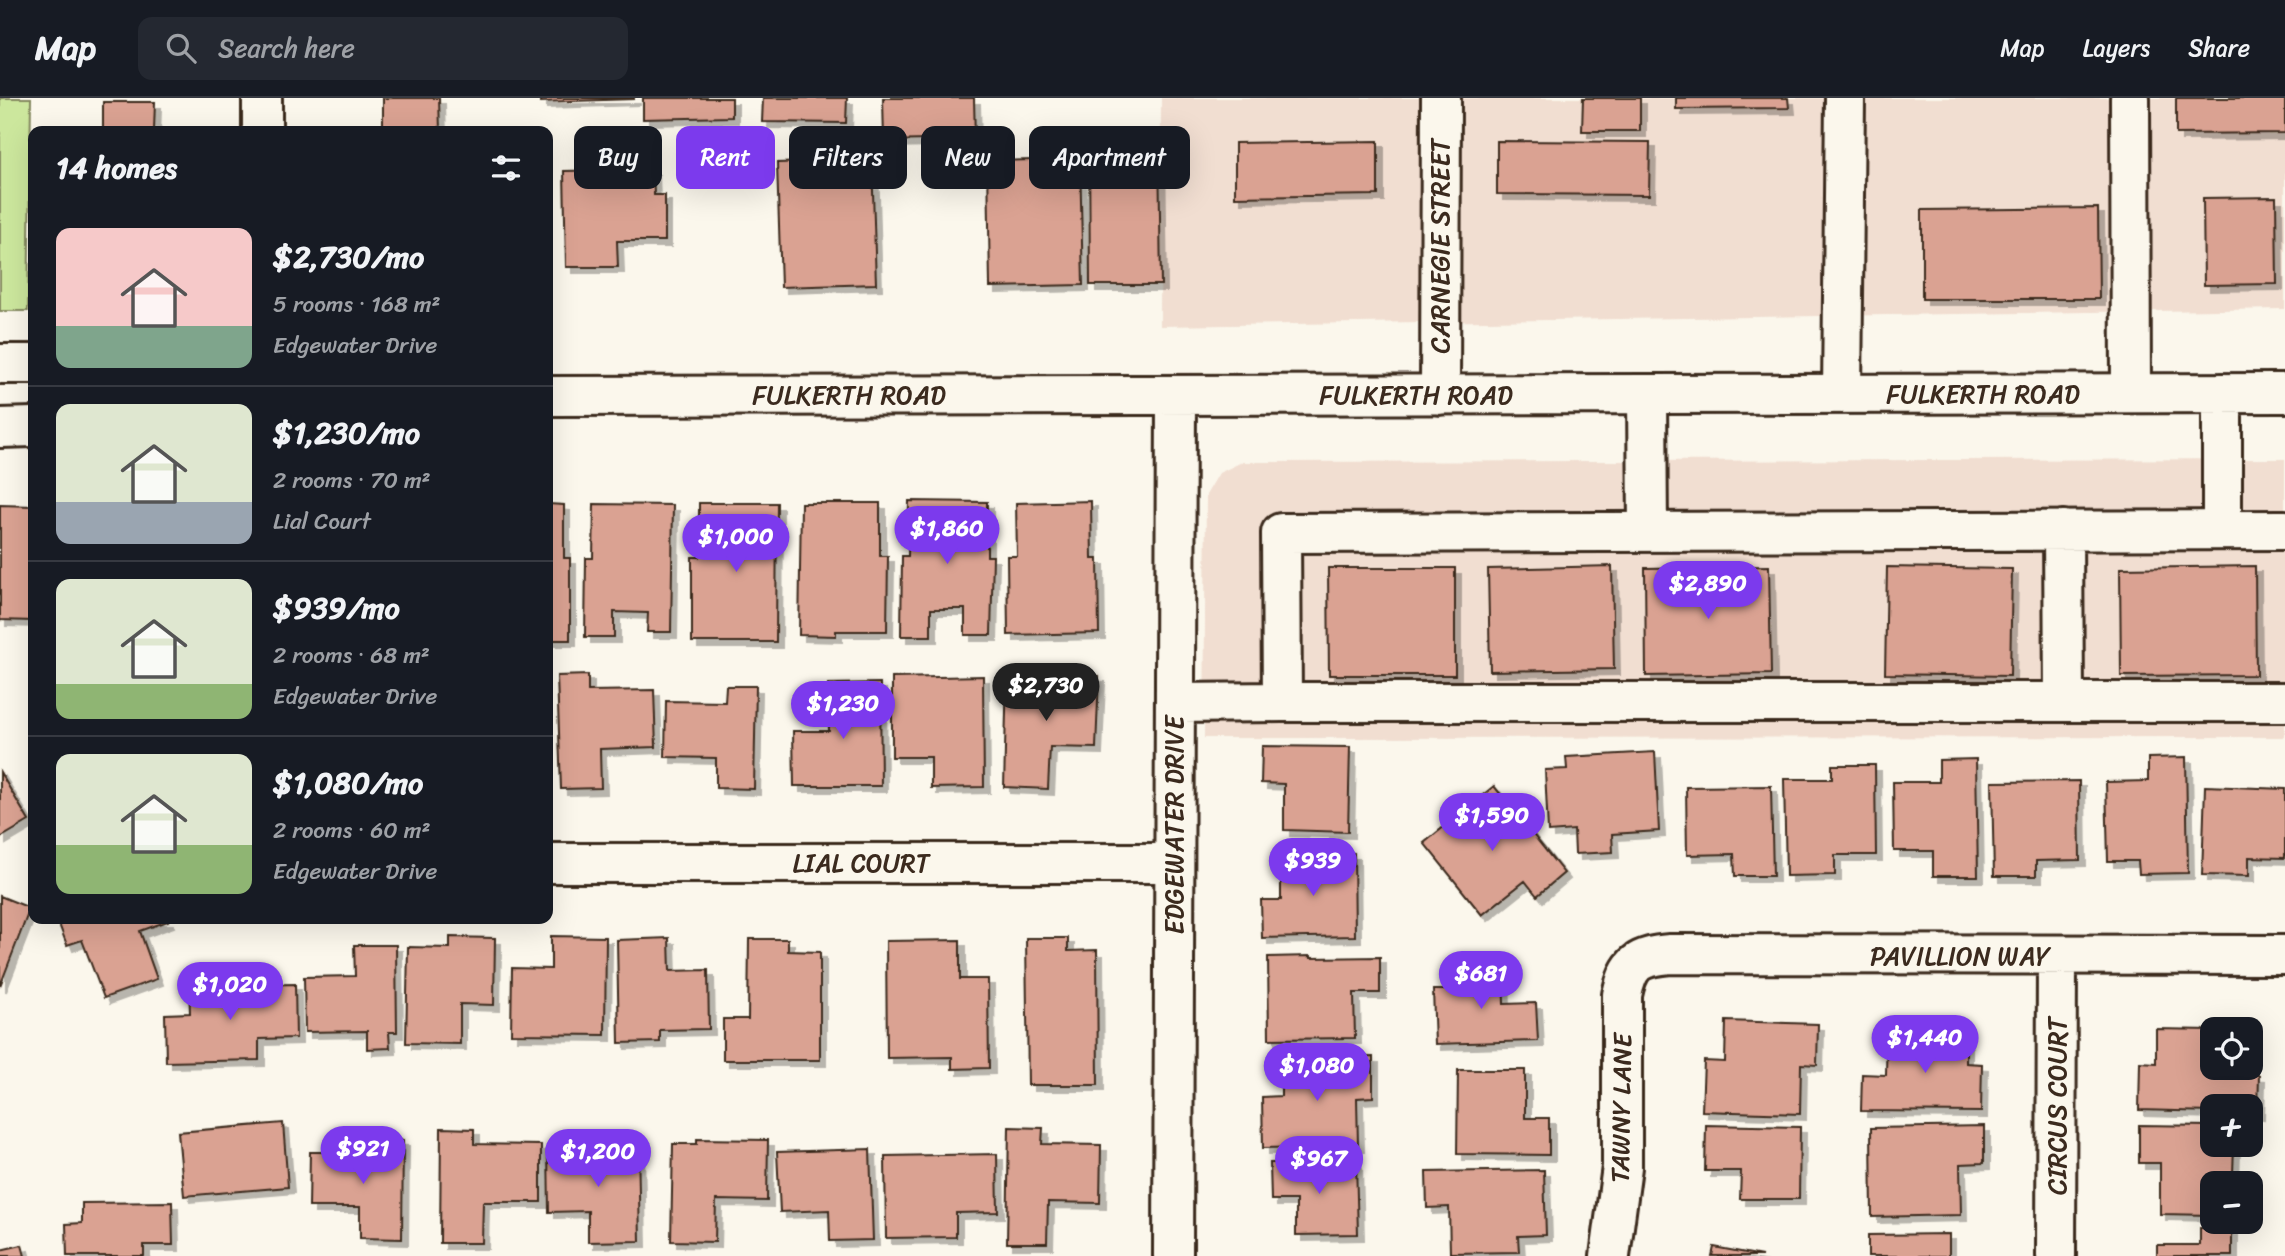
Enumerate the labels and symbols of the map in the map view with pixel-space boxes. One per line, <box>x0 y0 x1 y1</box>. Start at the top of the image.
street label: CARNEGIE STREET <box>1417 136 1463 353</box>
street label: FULKERTH ROAD <box>1886 371 2080 417</box>
street label: FULKERTH ROAD <box>752 372 946 418</box>
street label: FULKERTH ROAD <box>1319 372 1513 418</box>
pin: $1,860 <box>890 506 1004 566</box>
pin: $1,000 <box>679 514 793 574</box>
pin: $2,890 <box>1651 561 1765 621</box>
pin: $2,730 <box>989 664 1103 723</box>
pin: $1,230 <box>786 682 900 741</box>
street label: EDGEWATER DRIVE <box>1151 714 1197 934</box>
pin: $1,590 <box>1435 794 1549 853</box>
pin: $939 <box>1272 838 1354 898</box>
street label: LIAL COURT <box>792 840 932 886</box>
street label: PAVILLION WAY <box>1870 933 2052 979</box>
pin: $681 <box>1440 951 1522 1011</box>
pin: $1,020 <box>173 962 287 1022</box>
street label: CIRCUS COURT <box>2034 1015 2080 1195</box>
pin: $1,440 <box>1868 1016 1982 1075</box>
street label: TAWNY LANE <box>1597 1031 1645 1183</box>
pin: $1,080 <box>1260 1044 1374 1103</box>
pin: $921 <box>322 1126 404 1186</box>
pin: $1,200 <box>541 1130 655 1189</box>
pin: $967 <box>1278 1136 1360 1196</box>

